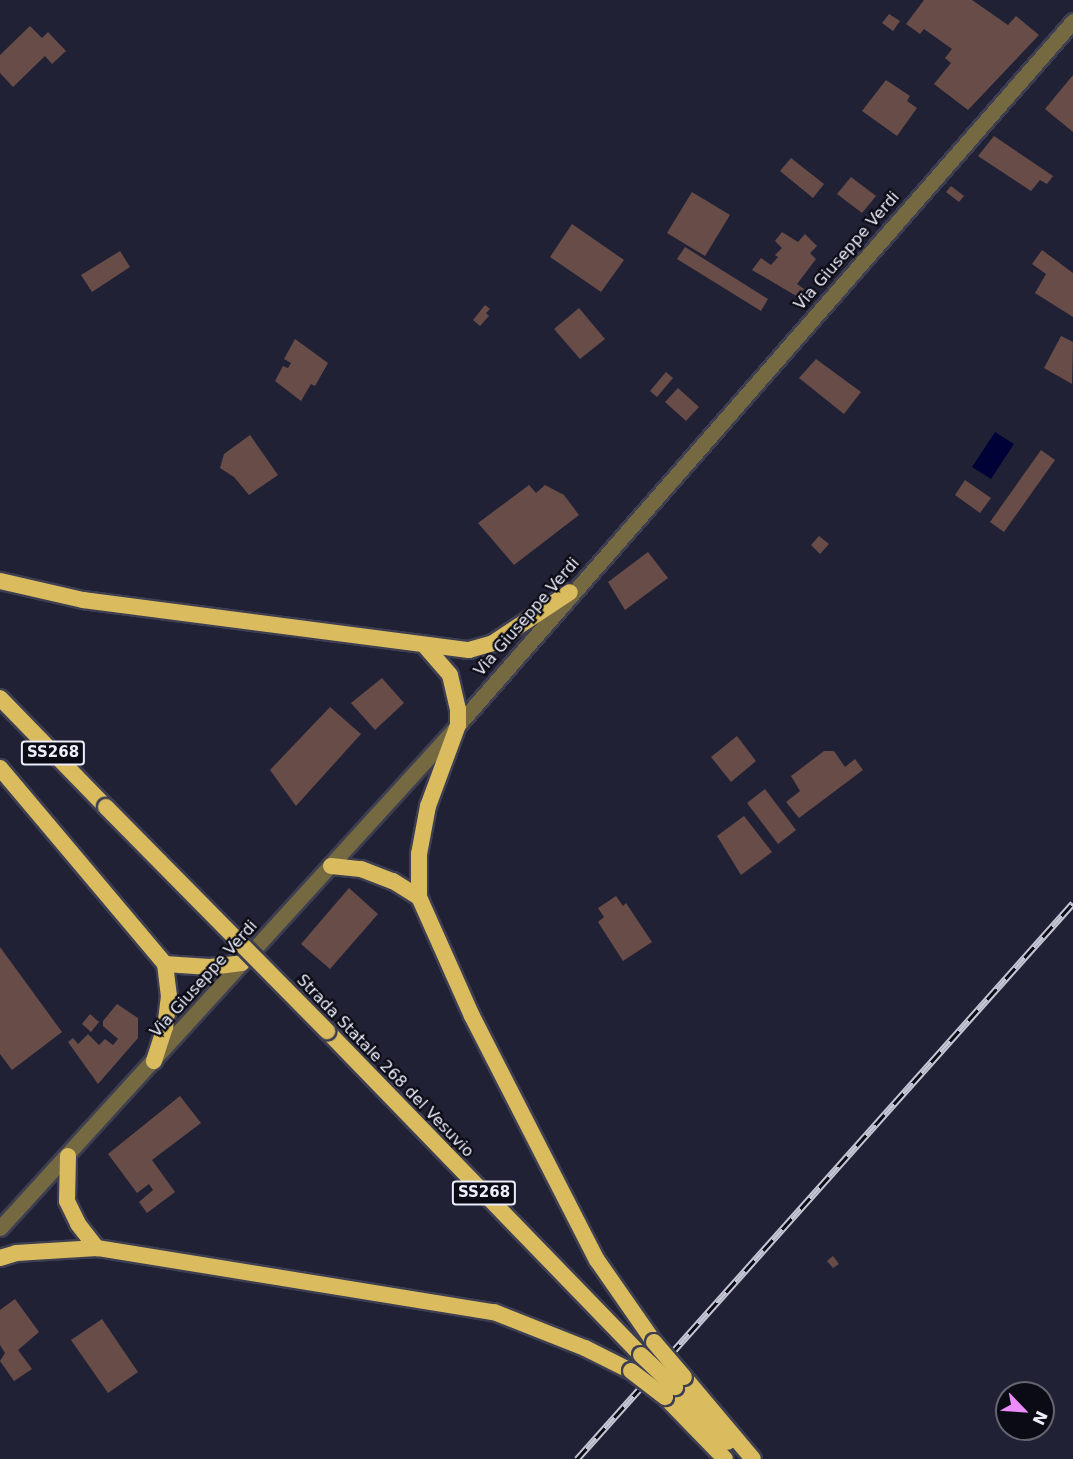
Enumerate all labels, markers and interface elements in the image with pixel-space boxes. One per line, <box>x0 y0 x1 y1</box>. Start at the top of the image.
street label: Via Giuseppe Verdi <box>790 188 904 314</box>
street label: Via Giuseppe Verdi <box>470 554 584 680</box>
road number: SS268 <box>20 741 86 765</box>
street label: Via Giuseppe Verdi <box>146 917 262 1041</box>
street label: Strada Statale 268 del Vesuvio <box>293 971 477 1161</box>
road number: SS268 <box>451 1181 517 1205</box>
north arrow <box>995 1381 1055 1441</box>
text: N <box>1029 1408 1051 1428</box>

